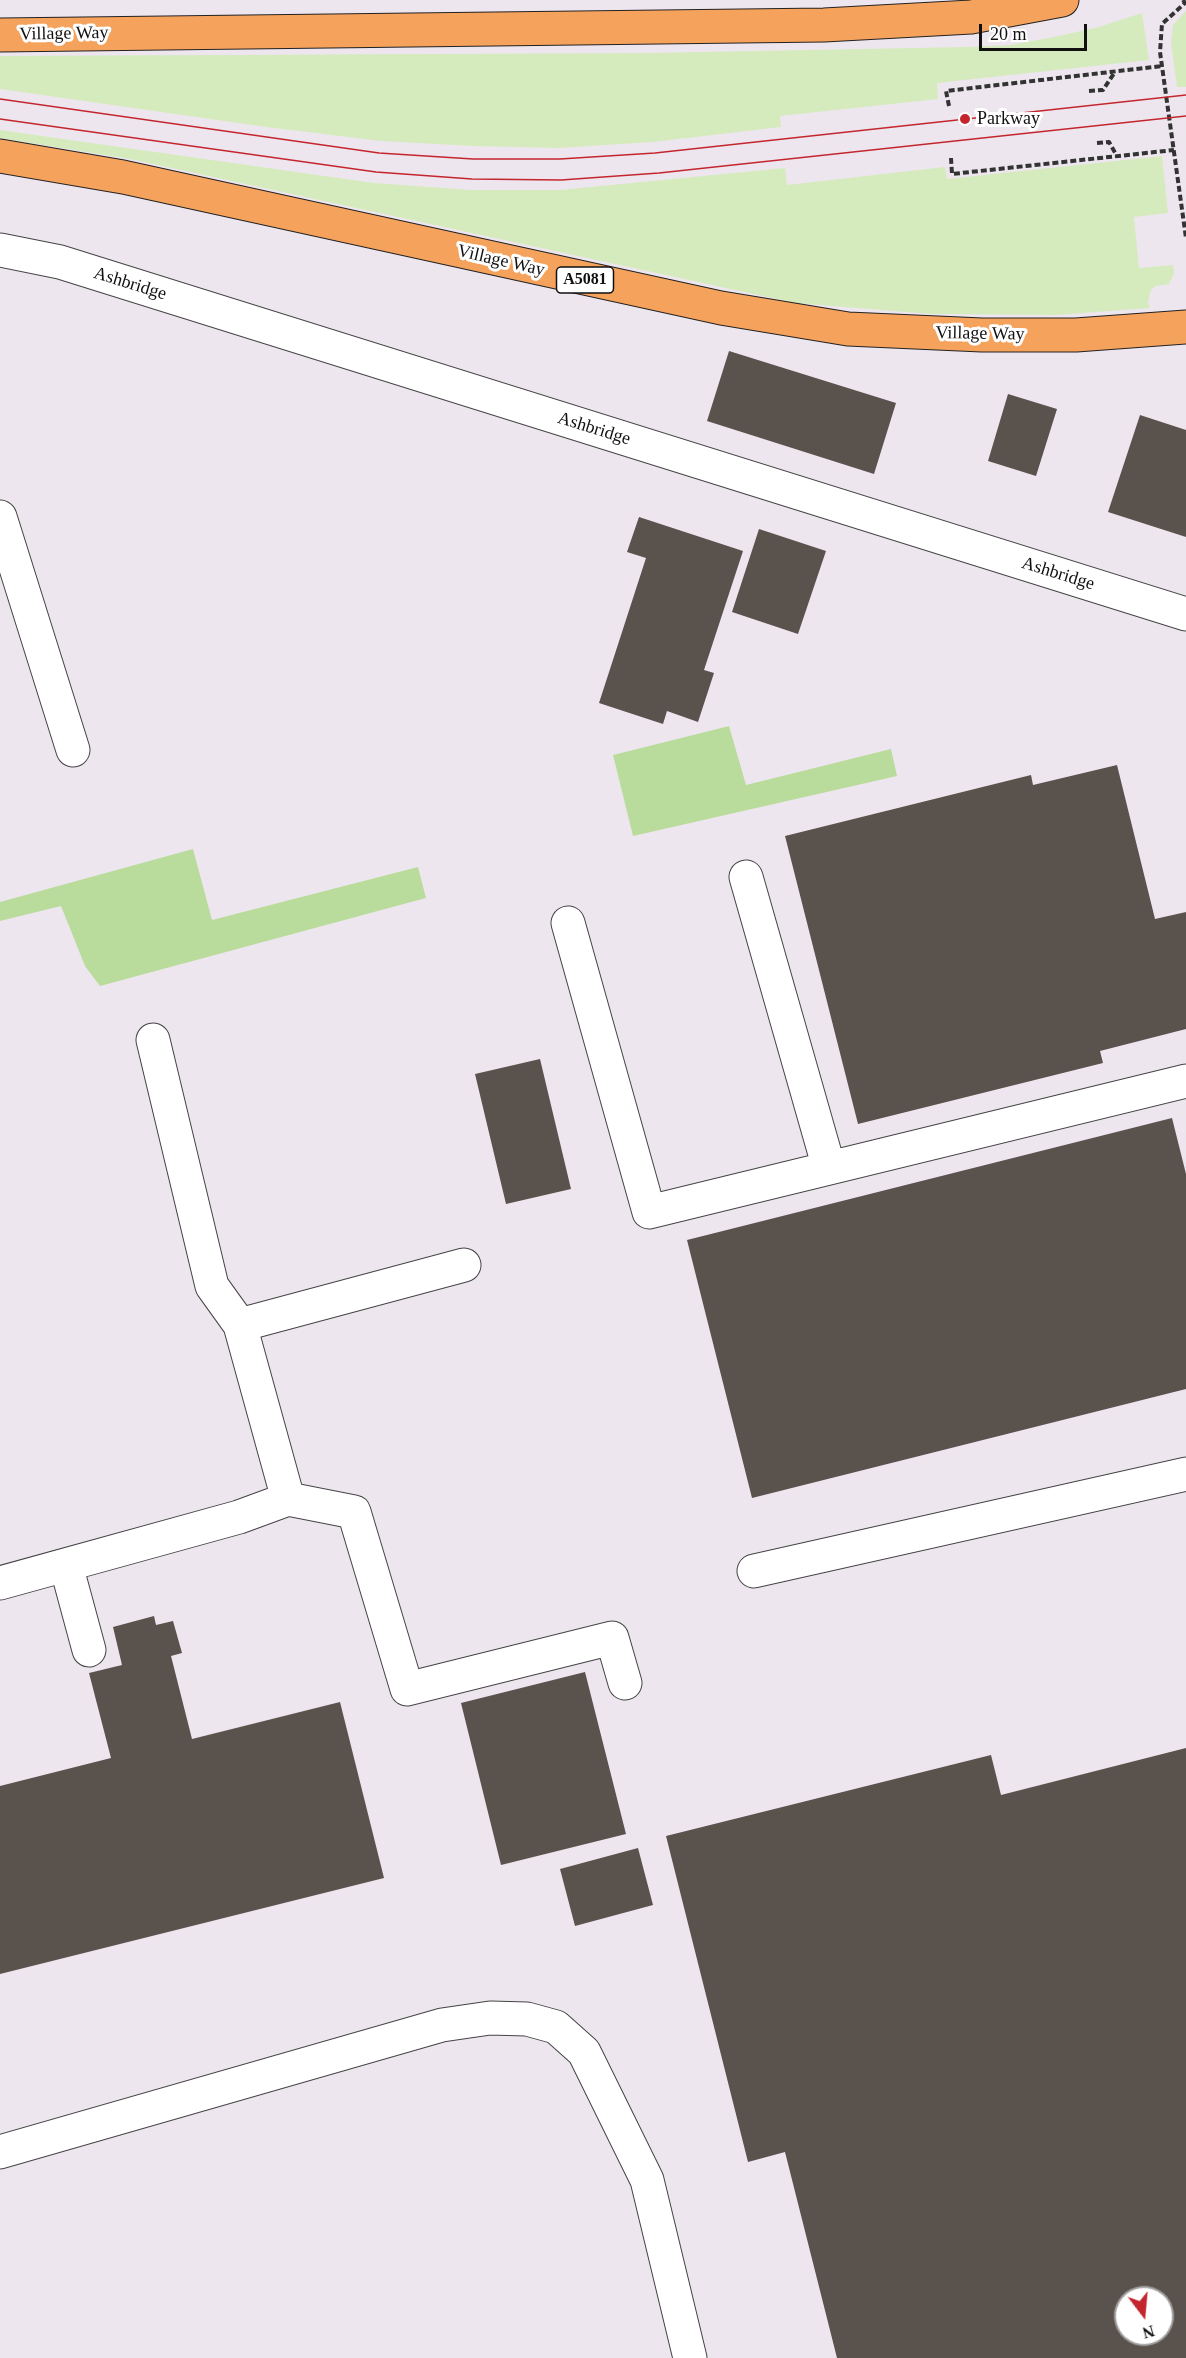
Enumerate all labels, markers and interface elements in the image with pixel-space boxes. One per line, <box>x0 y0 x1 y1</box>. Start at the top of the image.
scale bar <box>982 12 1090 50</box>
street label: Village Way <box>19 22 109 46</box>
text: 20 m <box>990 24 1027 44</box>
place label: Parkway <box>977 108 1040 130</box>
marker: Parkway <box>958 112 972 126</box>
street label: Village Way <box>455 240 547 282</box>
street label: Ashbridge <box>91 263 169 305</box>
road number: A5081 <box>556 267 614 293</box>
street label: Village Way <box>935 322 1025 346</box>
street label: Ashbridge <box>555 408 633 450</box>
street label: Ashbridge <box>1019 553 1097 595</box>
north arrow <box>1114 2286 1174 2346</box>
text: N <box>1141 2322 1156 2342</box>

